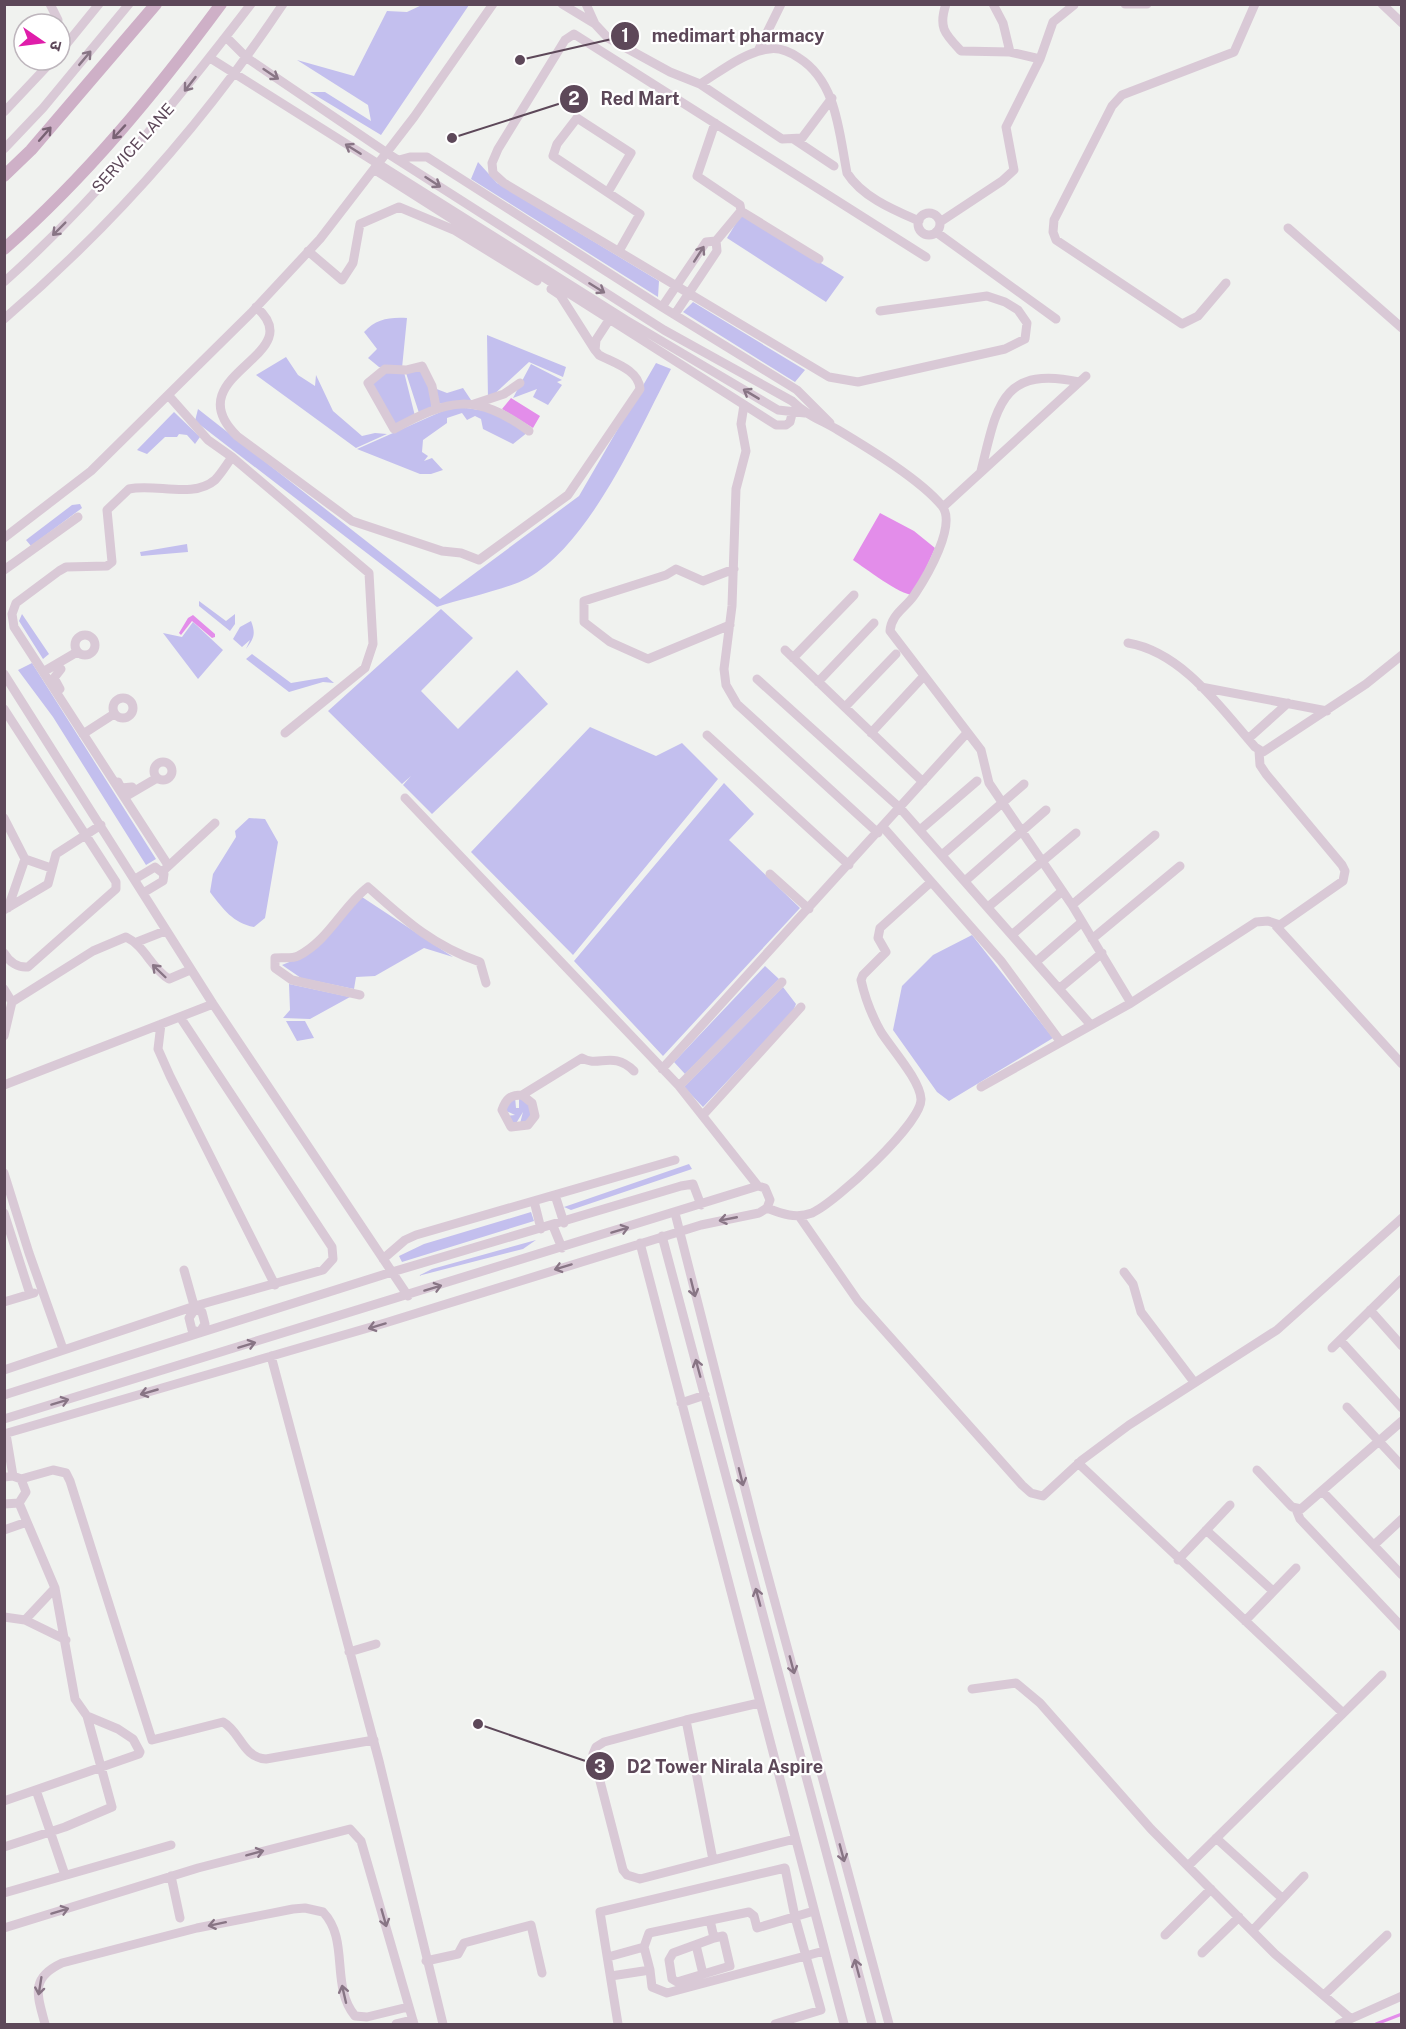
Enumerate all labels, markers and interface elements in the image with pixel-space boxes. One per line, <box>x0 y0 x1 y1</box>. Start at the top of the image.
north arrow <box>12 12 72 72</box>
callout: medimart pharmacy <box>610 18 837 54</box>
text: 1 <box>621 25 629 46</box>
text: medimart pharmacy <box>652 25 824 46</box>
text: उ <box>46 39 66 53</box>
one-way arrow <box>79 50 92 66</box>
one-way arrow <box>263 68 279 80</box>
one-way arrow <box>183 76 196 92</box>
callout: Red Mart <box>559 81 692 117</box>
text: 2 <box>568 88 580 109</box>
text: Red Mart <box>600 88 680 109</box>
street label: SERVICE LANE <box>88 99 178 197</box>
one-way arrow <box>112 124 126 139</box>
one-way arrow <box>38 127 52 142</box>
one-way arrow <box>345 142 362 154</box>
one-way arrow <box>424 177 441 189</box>
one-way arrow <box>52 221 67 236</box>
one-way arrow <box>692 245 705 262</box>
one-way arrow <box>589 281 606 294</box>
one-way arrow <box>743 388 760 400</box>
one-way arrow <box>152 964 167 978</box>
one-way arrow <box>718 1214 738 1225</box>
one-way arrow <box>610 1224 629 1235</box>
one-way arrow <box>554 1262 573 1273</box>
one-way arrow <box>688 1278 700 1297</box>
one-way arrow <box>423 1282 442 1293</box>
one-way arrow <box>368 1321 387 1332</box>
one-way arrow <box>237 1339 256 1350</box>
one-way arrow <box>691 1359 703 1378</box>
one-way arrow <box>140 1387 159 1398</box>
one-way arrow <box>50 1396 69 1407</box>
one-way arrow <box>736 1467 748 1486</box>
one-way arrow <box>752 1588 764 1607</box>
one-way arrow <box>786 1655 798 1674</box>
callout: D2 Tower Nirala Aspire <box>585 1748 835 1784</box>
text: 3 <box>594 1756 606 1777</box>
text: D2 Tower Nirala Aspire <box>627 1756 823 1777</box>
one-way arrow <box>837 1844 849 1863</box>
one-way arrow <box>245 1847 264 1859</box>
one-way arrow <box>50 1905 69 1916</box>
one-way arrow <box>379 1908 390 1927</box>
one-way arrow <box>208 1919 227 1930</box>
one-way arrow <box>850 1959 862 1978</box>
one-way arrow <box>34 1976 45 1995</box>
one-way arrow <box>338 1985 349 2004</box>

